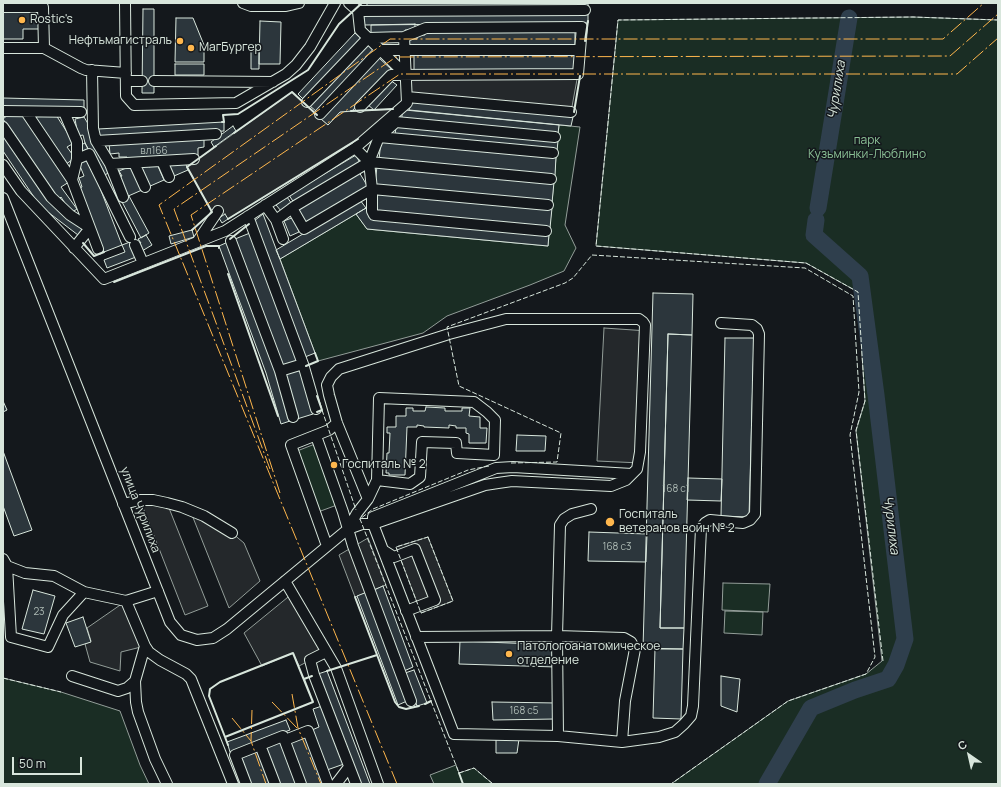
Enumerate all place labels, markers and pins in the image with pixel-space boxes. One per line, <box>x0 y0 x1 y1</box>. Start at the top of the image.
place label: Rostic's <box>30 13 73 27</box>
marker: Rostic's <box>17 15 27 25</box>
place label: Нефтьмагистраль <box>69 34 172 48</box>
marker: Нефтьмагистраль <box>175 36 185 46</box>
place label: МагБургер <box>199 41 262 55</box>
marker: МагБургер <box>186 43 196 53</box>
place label: Госпиталь № 2 <box>342 458 426 472</box>
marker: Госпиталь № 2 <box>329 460 339 470</box>
place label: Госпиталь ветеранов войн № 2 <box>619 508 735 536</box>
marker: Госпиталь ветеранов войн № 2 <box>604 516 616 528</box>
place label: Патологоанатомическое отделение <box>517 640 660 668</box>
marker: Патологоанатомическое отделение <box>504 649 514 659</box>

